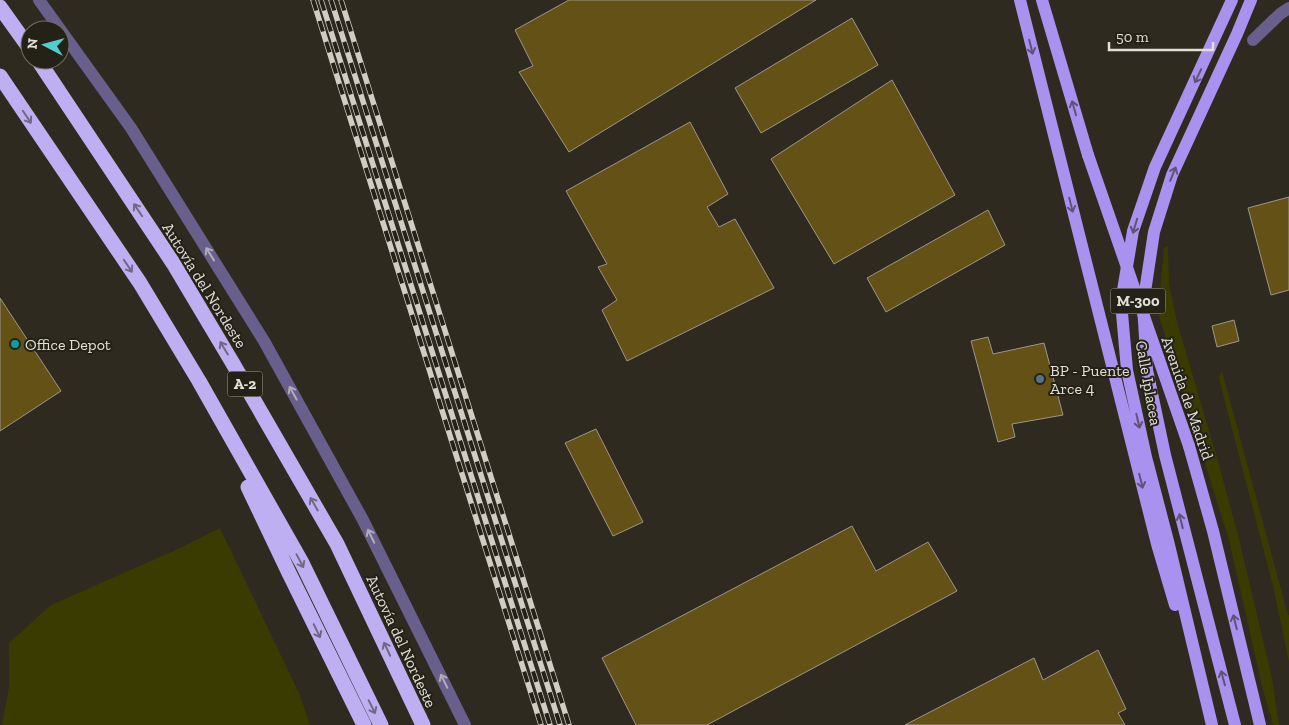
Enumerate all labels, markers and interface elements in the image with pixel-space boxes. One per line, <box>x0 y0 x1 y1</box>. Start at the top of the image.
north arrow <box>20 20 70 70</box>
scale bar <box>1109 20 1213 52</box>
text: 50 m <box>1116 28 1149 46</box>
text: N <box>24 37 42 50</box>
one-way arrow <box>1027 39 1036 55</box>
one-way arrow <box>1192 69 1202 84</box>
one-way arrow <box>1069 101 1078 117</box>
one-way arrow <box>22 109 32 123</box>
one-way arrow <box>1169 167 1179 182</box>
one-way arrow <box>1067 196 1076 212</box>
one-way arrow <box>133 204 143 218</box>
one-way arrow <box>1129 218 1139 234</box>
street label: Autovía del Nordeste <box>158 219 251 351</box>
one-way arrow <box>204 247 214 261</box>
one-way arrow <box>123 258 133 272</box>
road number: M-300 <box>1110 288 1166 314</box>
street label: Avenida de Madrid <box>1158 334 1218 463</box>
place label: Office Depot <box>25 335 111 354</box>
marker: Office Depot <box>9 338 21 350</box>
street label: Calle Iplacea <box>1132 339 1165 427</box>
one-way arrow <box>218 342 228 356</box>
place label: BP - Puente Arce 4 <box>1050 361 1130 398</box>
road number: A-2 <box>228 372 262 396</box>
marker: BP - Puente Arce 4 <box>1034 373 1046 385</box>
one-way arrow <box>288 386 298 401</box>
one-way arrow <box>1134 412 1143 428</box>
one-way arrow <box>1137 473 1146 489</box>
one-way arrow <box>308 498 318 512</box>
one-way arrow <box>1176 513 1186 529</box>
one-way arrow <box>366 528 376 543</box>
one-way arrow <box>295 553 305 568</box>
street label: Autovía del Nordeste <box>362 572 441 711</box>
one-way arrow <box>1230 614 1239 630</box>
one-way arrow <box>313 623 322 638</box>
one-way arrow <box>381 642 391 657</box>
one-way arrow <box>1217 670 1227 686</box>
one-way arrow <box>439 674 448 689</box>
one-way arrow <box>368 699 377 714</box>

